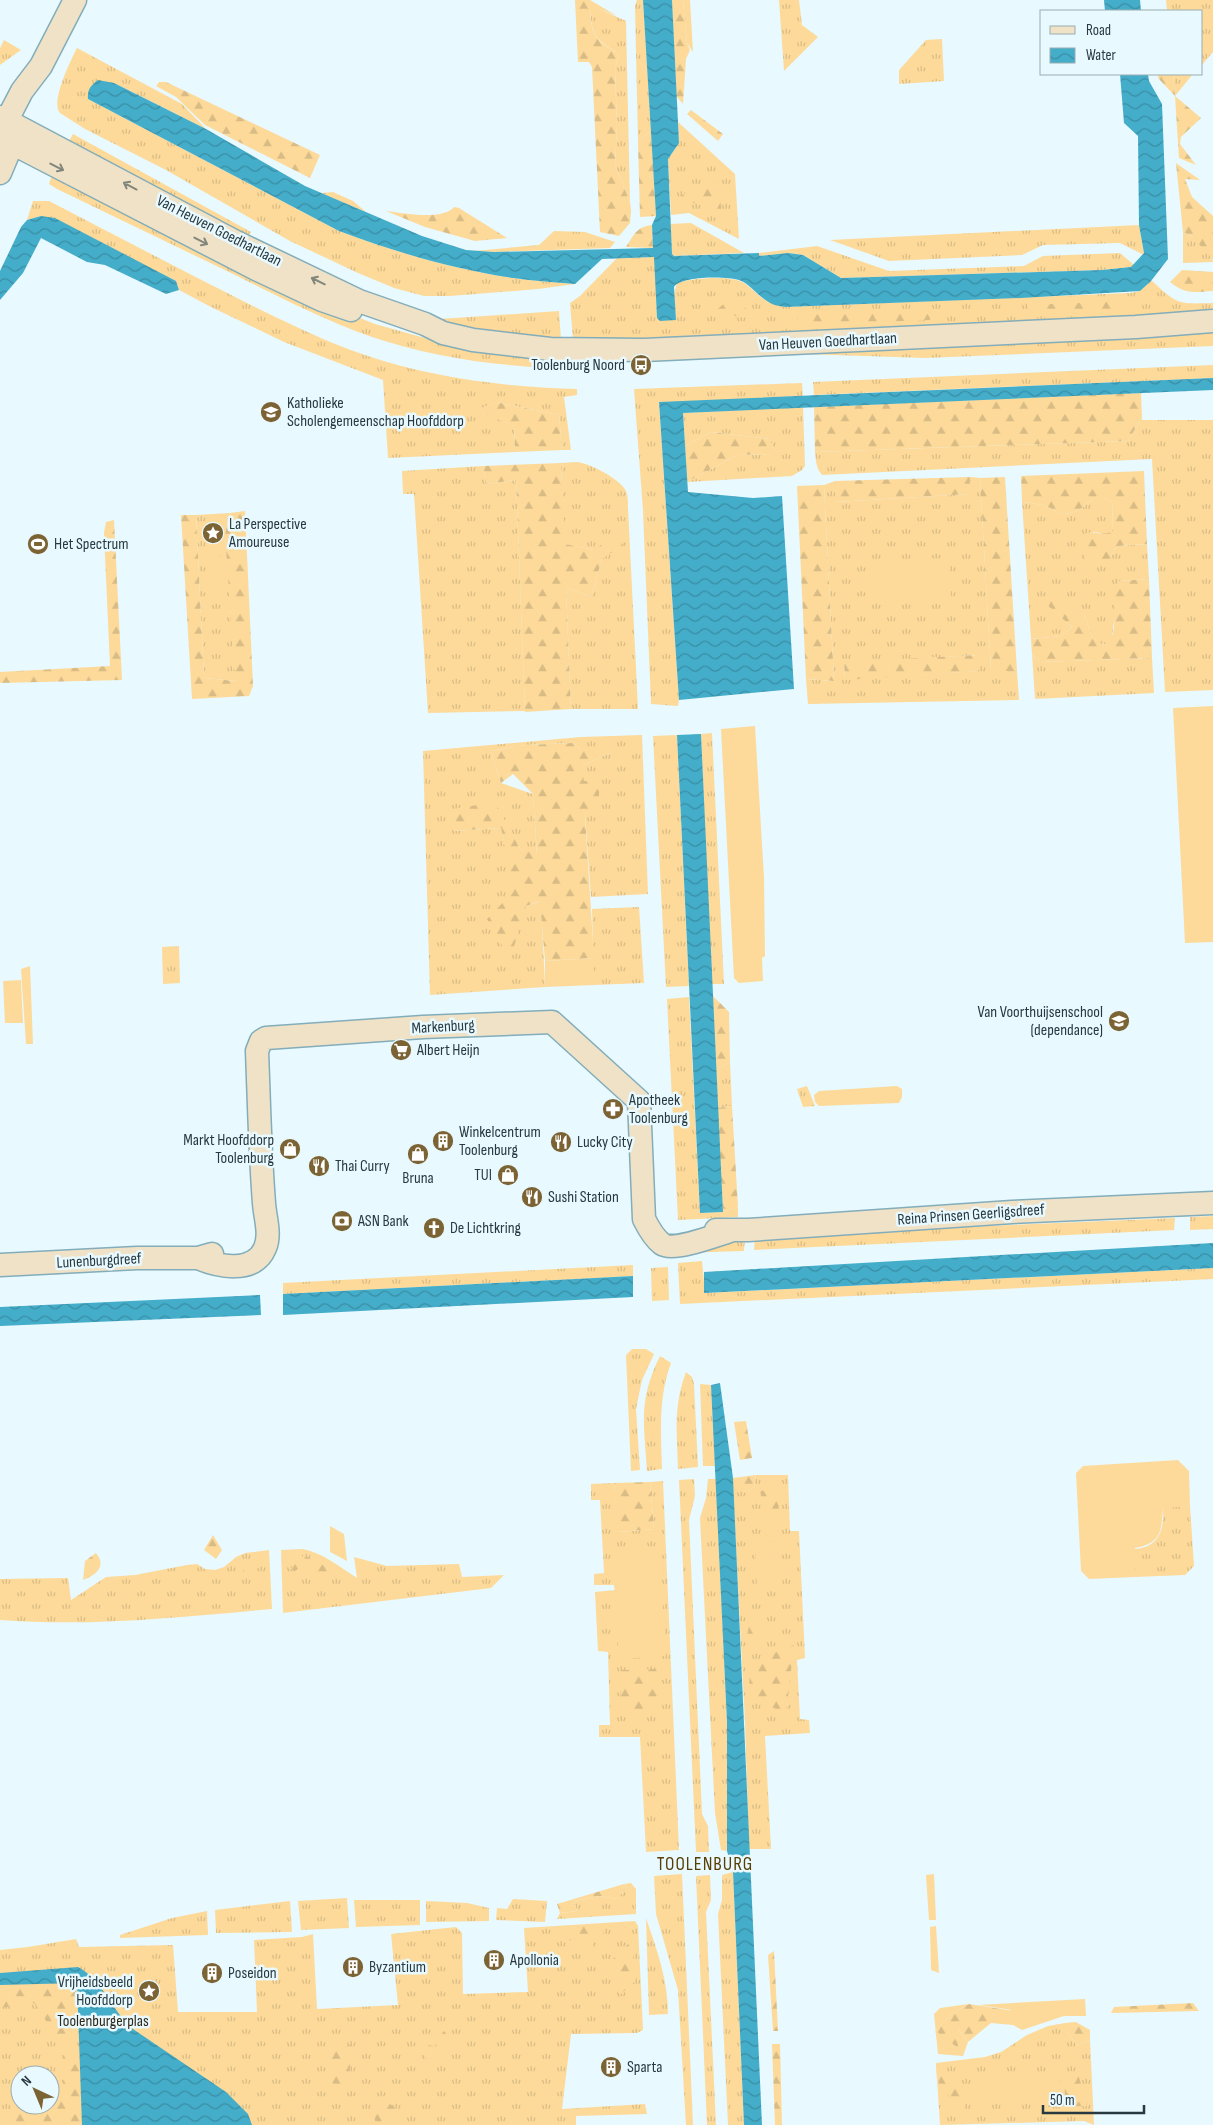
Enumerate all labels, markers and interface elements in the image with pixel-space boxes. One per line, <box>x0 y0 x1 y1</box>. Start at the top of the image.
legend <box>1040 10 1203 75</box>
text: Road <box>1086 21 1111 40</box>
text: Water <box>1086 46 1117 65</box>
one-way arrow <box>49 163 64 172</box>
one-way arrow <box>123 181 138 190</box>
street label: Van Heuven Goedhartlaan <box>153 191 285 271</box>
one-way arrow <box>193 237 208 246</box>
one-way arrow <box>311 276 326 285</box>
street label: Van Heuven Goedhartlaan <box>759 329 897 355</box>
bus stop icon: Toolenburg Noord <box>629 353 653 377</box>
place label: Toolenburg Noord <box>531 356 625 375</box>
place label: Katholieke Scholengemeenschap Hoofddorp <box>287 394 464 431</box>
school or university icon: Katholieke Scholengemeenschap Hoofddorp <box>259 400 283 424</box>
place label: La Perspective Amoureuse <box>228 515 307 552</box>
place icon: La Perspective Amoureuse <box>201 521 225 545</box>
sports icon: Het Spectrum <box>26 532 50 556</box>
place label: Het Spectrum <box>54 535 129 554</box>
place label: Van Voorthuijsenschool (dependance) <box>977 1003 1103 1040</box>
school or university icon: Van Voorthuijsenschool (dependance) <box>1107 1009 1131 1033</box>
street label: Markenburg <box>411 1016 475 1038</box>
supermarket icon: Albert Heijn <box>389 1038 413 1062</box>
place label: Albert Heijn <box>416 1041 480 1060</box>
place label: Apotheek Toolenburg <box>628 1091 688 1128</box>
pharmacy icon: Apotheek Toolenburg <box>601 1097 625 1121</box>
place label: Winkelcentrum Toolenburg <box>459 1123 541 1160</box>
building icon: Winkelcentrum Toolenburg <box>431 1129 455 1153</box>
restaurant icon: Lucky City <box>549 1130 573 1154</box>
place label: Markt Hoofddorp Toolenburg <box>183 1131 274 1168</box>
place label: Lucky City <box>577 1133 633 1152</box>
shop icon: Markt Hoofddorp Toolenburg <box>278 1137 302 1161</box>
shop icon: Bruna <box>406 1142 430 1166</box>
restaurant icon: Thai Curry <box>307 1154 331 1178</box>
place label: Thai Curry <box>335 1157 390 1176</box>
shop icon: TUI <box>496 1163 520 1187</box>
place label: TUI <box>474 1166 492 1185</box>
place label: Bruna <box>402 1169 434 1188</box>
restaurant icon: Sushi Station <box>520 1185 544 1209</box>
place label: Sushi Station <box>548 1188 619 1207</box>
street label: Reina Prinsen Geerligsdreef <box>897 1200 1045 1230</box>
bank icon: ASN Bank <box>330 1209 354 1233</box>
place label: ASN Bank <box>357 1212 409 1231</box>
church icon: De Lichtkring <box>422 1216 446 1240</box>
place label: De Lichtkring <box>450 1219 521 1238</box>
street label: Lunenburgdreef <box>56 1249 142 1273</box>
district label: TOOLENBURG <box>657 1853 753 1876</box>
building icon: Apollonia <box>482 1948 506 1972</box>
place label: Apollonia <box>509 1951 559 1970</box>
building icon: Byzantium <box>341 1955 365 1979</box>
place label: Byzantium <box>369 1958 426 1977</box>
building icon: Poseidon <box>200 1961 224 1985</box>
place label: Poseidon <box>228 1964 277 1983</box>
place label: Vrijheidsbeeld Hoofddorp <box>58 1973 133 2010</box>
place icon: Vrijheidsbeeld Hoofddorp <box>137 1979 161 2003</box>
park label: Toolenburgerplas <box>57 2012 149 2031</box>
building icon: Sparta <box>599 2055 623 2079</box>
place label: Sparta <box>627 2058 662 2077</box>
north arrow <box>10 2065 60 2115</box>
text: N <box>18 2072 35 2090</box>
scale bar <box>1043 2082 1144 2114</box>
text: 50 m <box>1050 2091 1075 2110</box>

